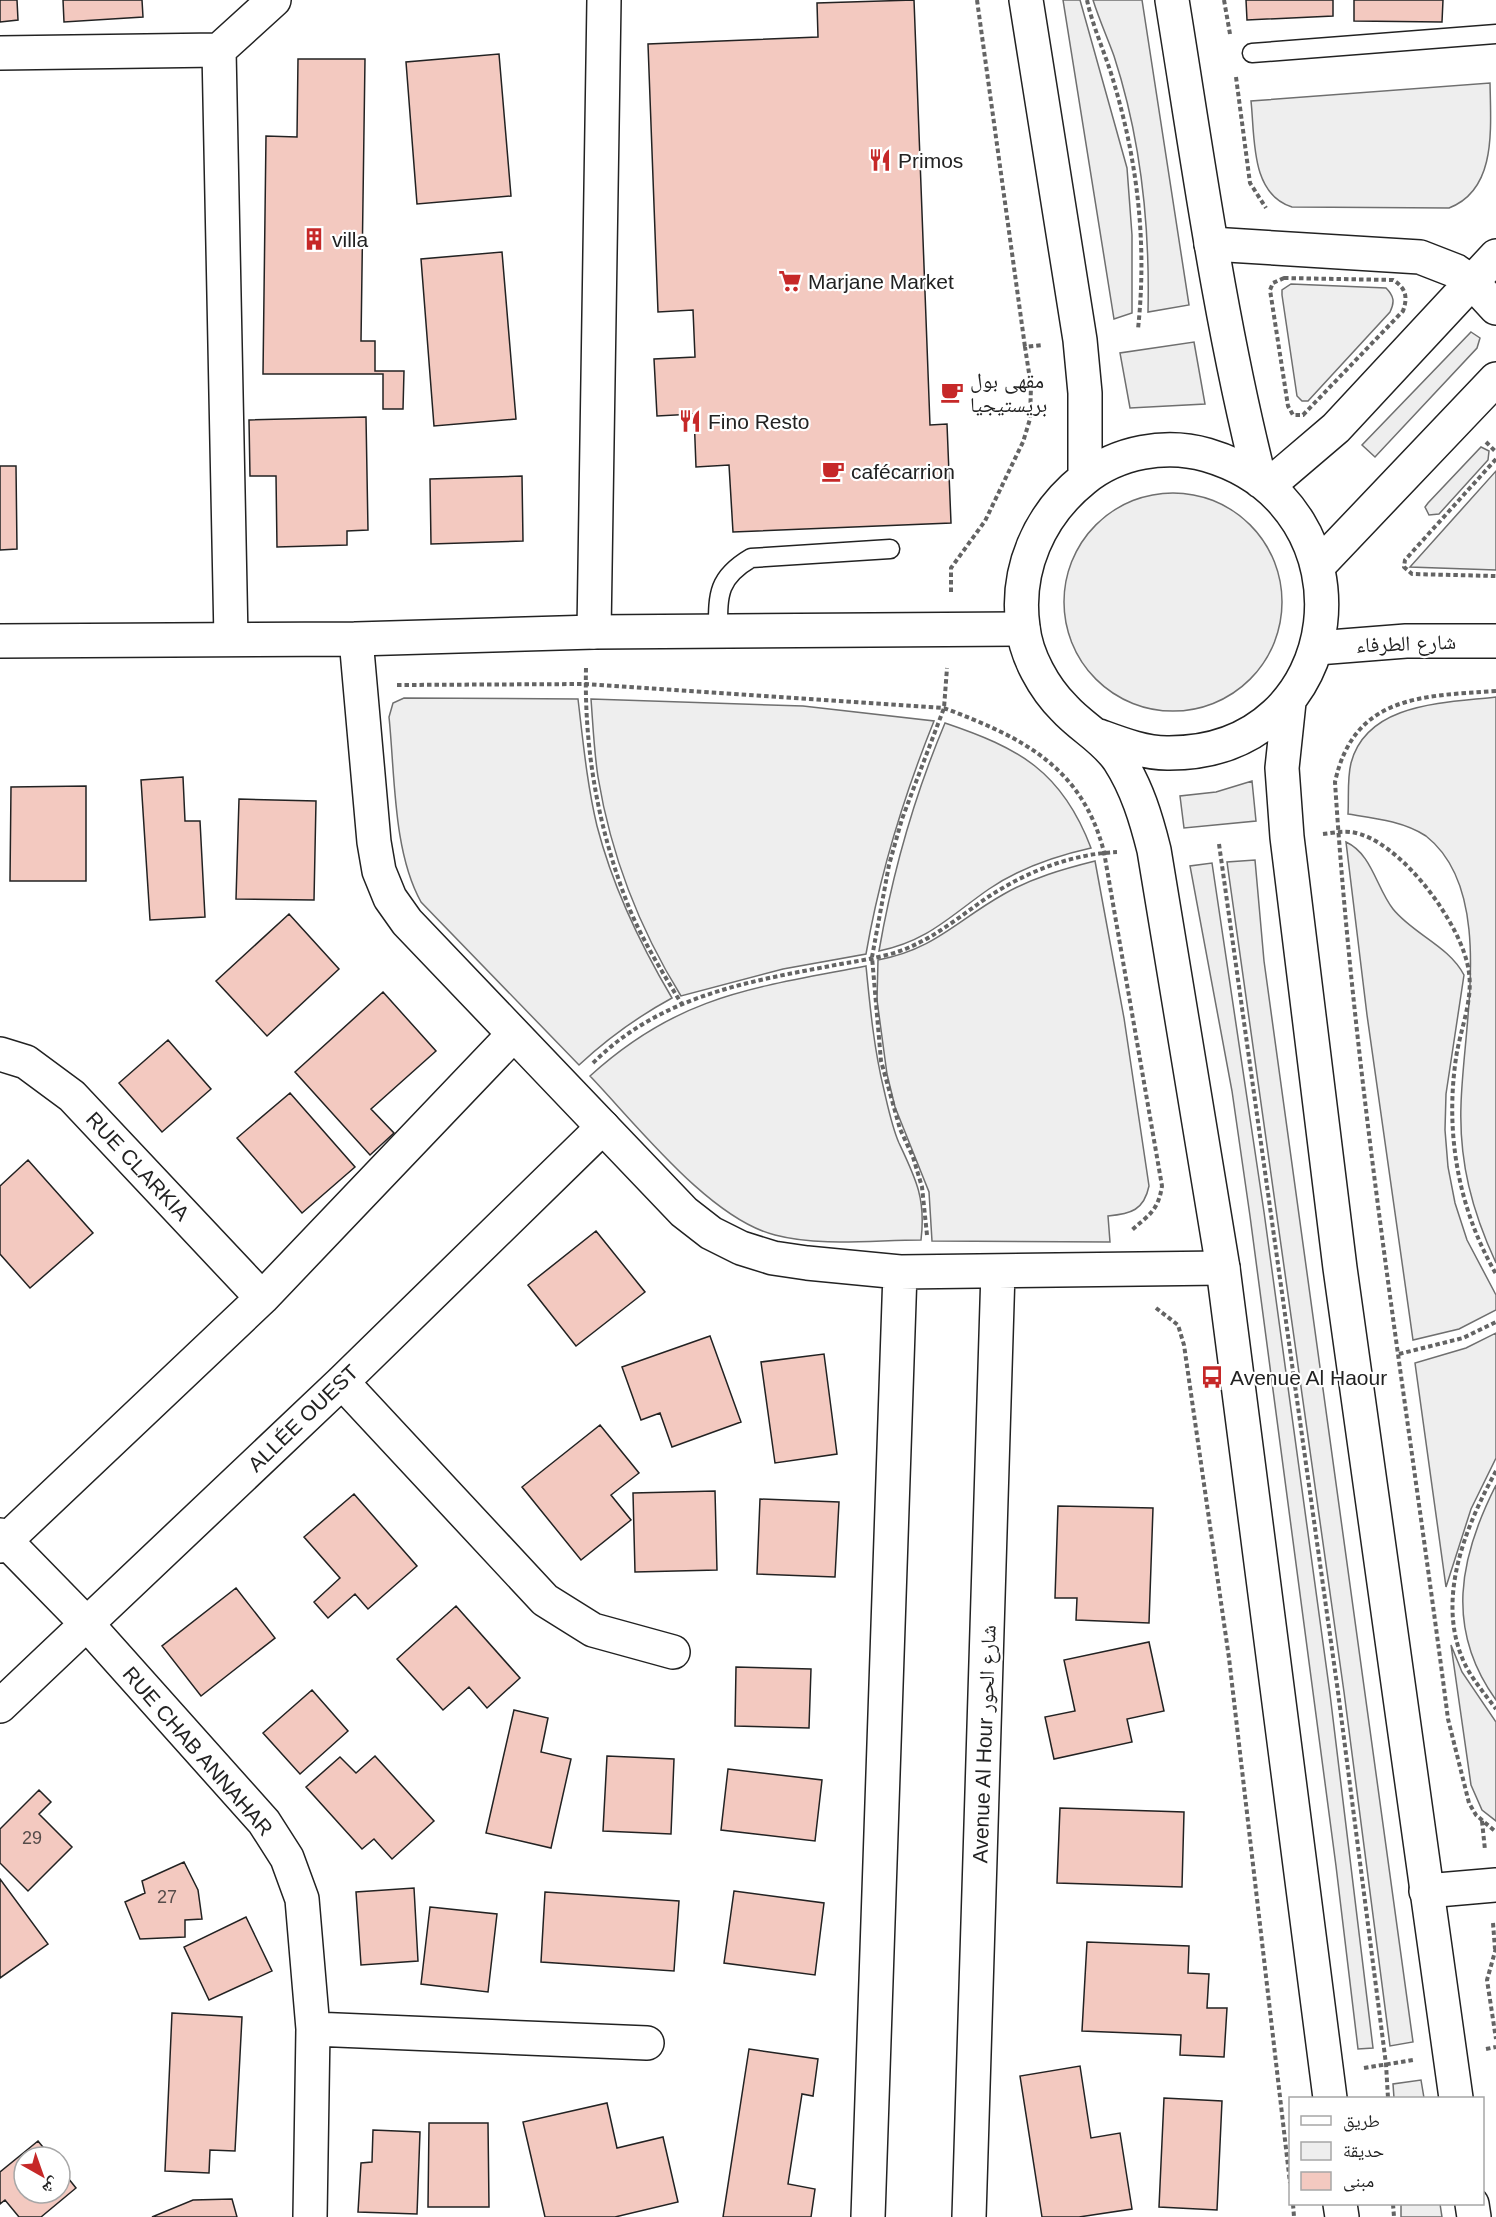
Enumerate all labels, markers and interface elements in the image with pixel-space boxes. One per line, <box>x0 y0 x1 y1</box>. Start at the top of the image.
restaurant icon: Primos <box>867 147 893 173</box>
place label: Primos <box>898 149 963 172</box>
building icon: villa <box>301 226 327 252</box>
place label: villa <box>332 228 368 251</box>
supermarket icon: Marjane Market <box>777 268 803 294</box>
place label: Marjane Market <box>808 270 954 293</box>
place label: مقهى بول بريستيجيا <box>970 369 1047 416</box>
cafe icon: مقهى بول بريستيجيا <box>939 379 965 405</box>
restaurant icon: Fino Resto <box>677 408 703 434</box>
place label: Fino Resto <box>708 410 810 433</box>
cafe icon: cafécarrion <box>820 458 846 484</box>
place label: cafécarrion <box>851 460 955 483</box>
street label: شارع الطرفاء <box>1356 630 1457 658</box>
street label: RUE CLARKIA <box>82 1107 194 1225</box>
street label: ALLÉE OUEST <box>243 1360 363 1476</box>
bus stop icon: Avenue Al Haour <box>1199 1364 1225 1390</box>
place label: Avenue Al Haour <box>1230 1366 1387 1389</box>
street label: Avenue Al Hour شارع الحور <box>968 1624 1002 1864</box>
street label: RUE CHAB ANNAHAR <box>119 1662 277 1840</box>
house number: 29 <box>22 1828 42 1848</box>
house number: 27 <box>157 1887 177 1907</box>
legend <box>1289 2097 1484 2205</box>
text: طريق <box>1343 2111 1380 2132</box>
text: حديقة <box>1343 2141 1384 2161</box>
north arrow <box>12 2145 72 2205</box>
text: مبنى <box>1343 2171 1374 2192</box>
text: ش <box>39 2173 63 2198</box>

